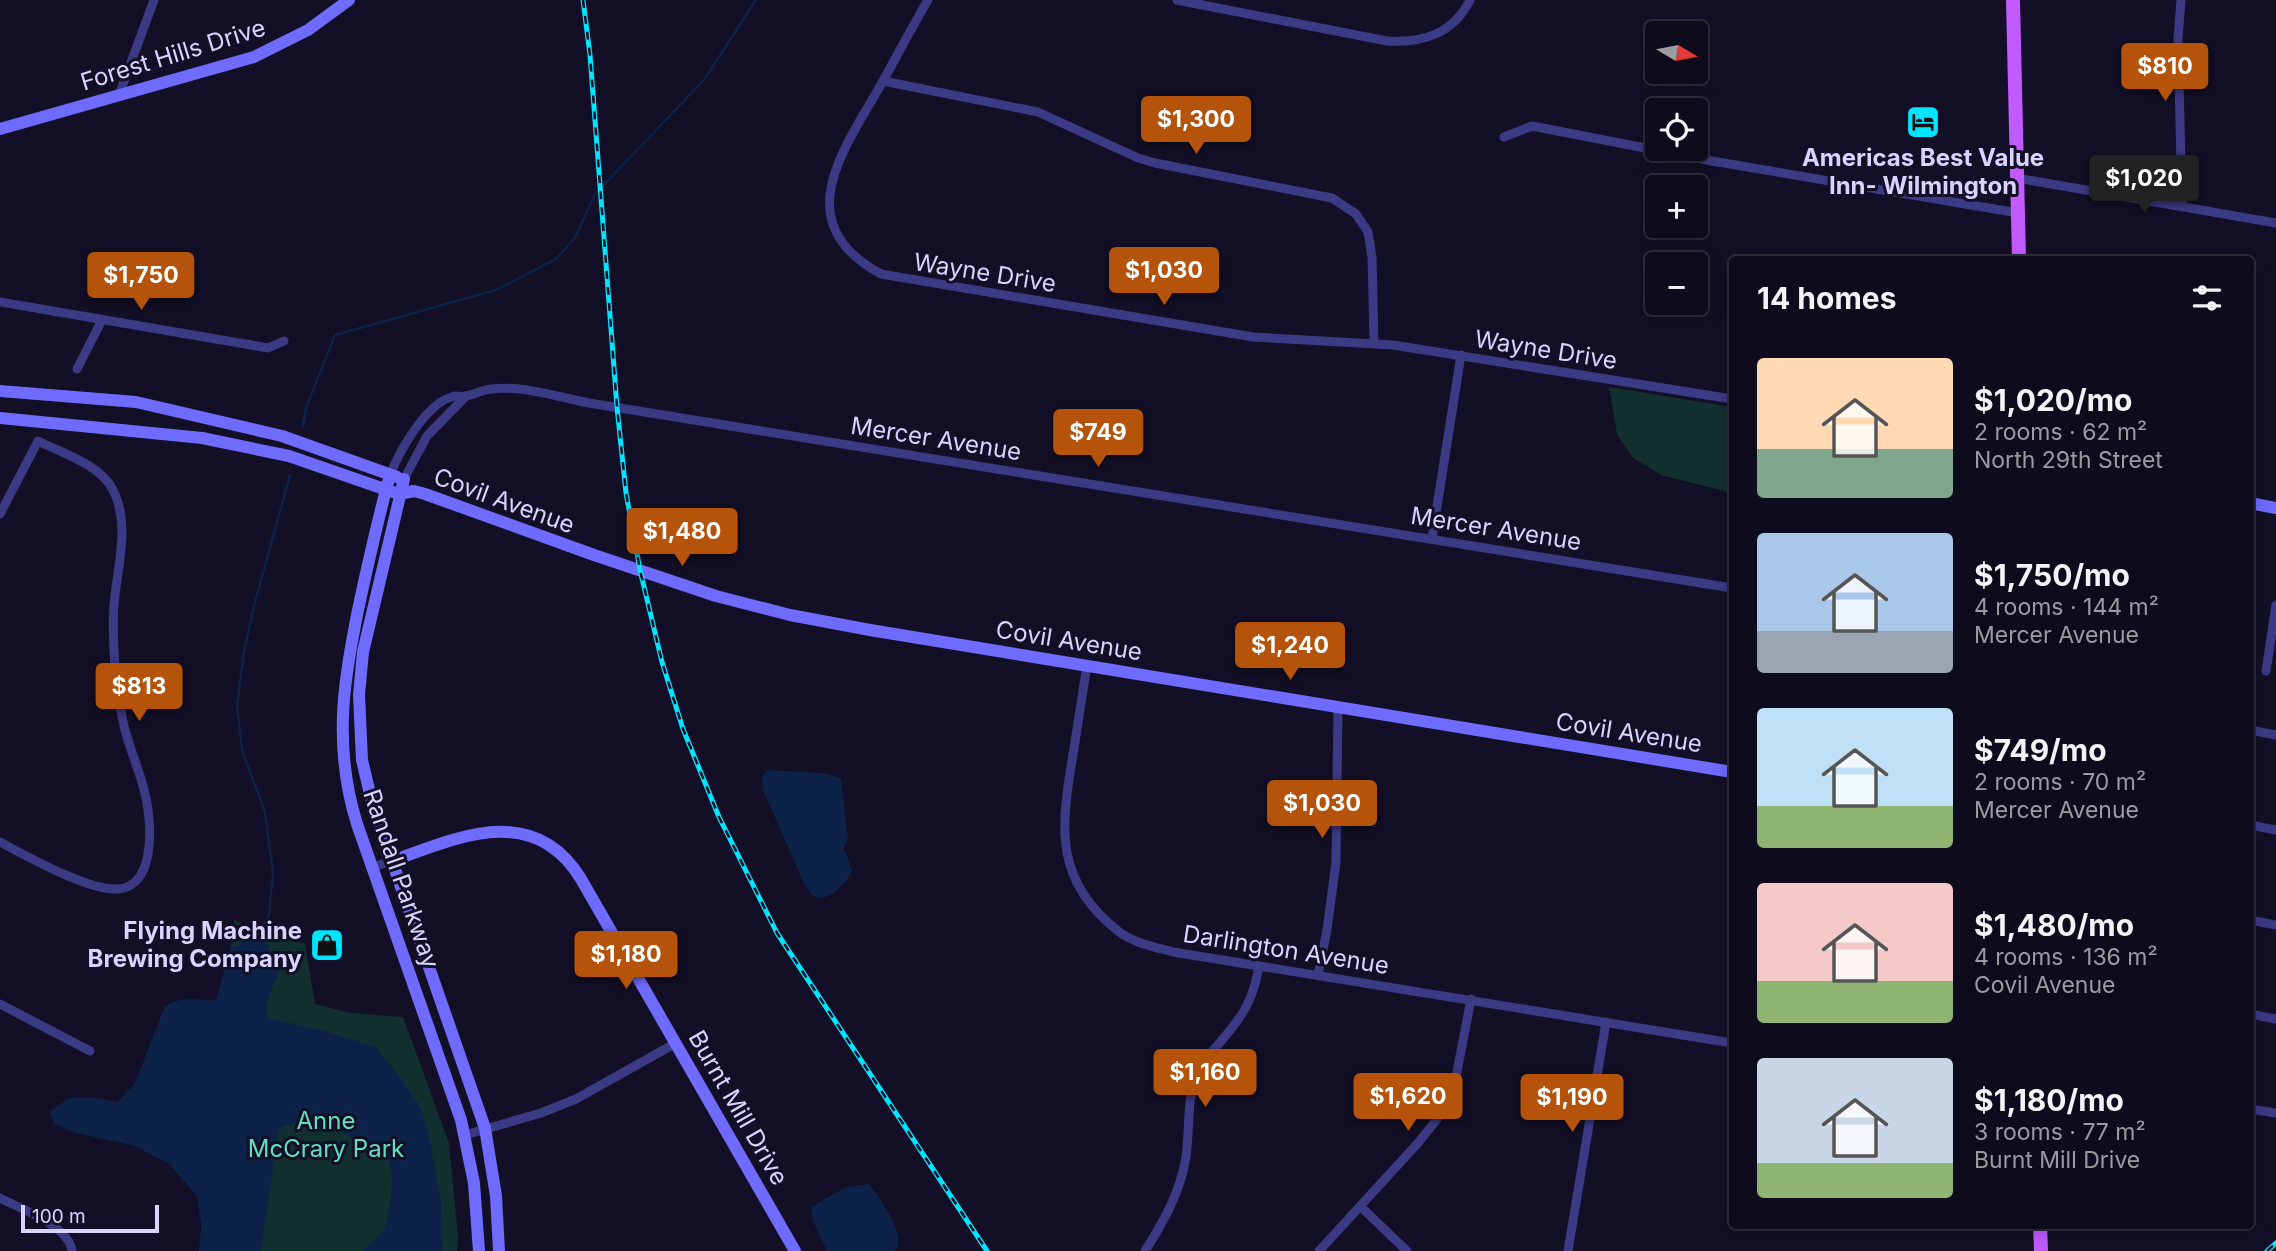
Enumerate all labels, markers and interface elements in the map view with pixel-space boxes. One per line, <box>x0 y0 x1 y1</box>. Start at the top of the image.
street label: Forest Hills Drive <box>77 13 269 96</box>
north arrow <box>1645 21 1708 84</box>
map controls <box>1645 21 1708 315</box>
pin: $810 <box>2124 43 2206 103</box>
text: $810 <box>2137 52 2193 80</box>
pin: $1,300 <box>1139 96 1253 156</box>
button: locate <box>1645 98 1708 161</box>
hotel icon: Americas Best Value Inn- Wilmington <box>1904 103 1942 141</box>
text: $1,300 <box>1157 105 1235 133</box>
place label: Americas Best Value Inn- Wilmington <box>1802 143 2044 200</box>
pin: $1,020 <box>2087 156 2201 215</box>
text: $1,020 <box>2105 164 2183 192</box>
button: + <box>1645 175 1708 238</box>
street label: Wayne Drive <box>912 247 1058 298</box>
pin: $1,030 <box>1107 247 1221 307</box>
pin: $1,750 <box>84 252 198 312</box>
button: − <box>1645 252 1708 315</box>
text: $1,030 <box>1125 256 1203 284</box>
text: $1,750 <box>103 261 179 289</box>
icon: filters <box>2188 279 2226 317</box>
text: 14 homes <box>1757 280 1896 316</box>
street label: Wayne Drive <box>1473 324 1619 375</box>
text: $1,020/mo <box>1974 382 2133 418</box>
icon: home <box>1813 386 1897 470</box>
pin: $749 <box>1057 410 1139 469</box>
street label: Mercer Avenue <box>849 411 1023 466</box>
text: $749 <box>1069 418 1127 446</box>
text: 2 rooms · 62 m² <box>1974 418 2147 446</box>
text: North 29th Street <box>1974 446 2163 474</box>
street label: Covil Avenue <box>430 462 578 539</box>
street label: Mercer Avenue <box>1409 501 1583 556</box>
pin: $1,480 <box>625 508 739 568</box>
text: $1,480 <box>643 517 721 545</box>
text: $1,750/mo <box>1974 557 2130 593</box>
icon: home <box>1813 561 1897 645</box>
text: 4 rooms · 144 m² <box>1974 593 2159 621</box>
street label: Covil Avenue <box>994 615 1144 666</box>
text: Mercer Avenue <box>1974 621 2139 649</box>
pin: $1,240 <box>1233 622 1347 682</box>
text: $1,240 <box>1251 631 1329 659</box>
pin: $813 <box>98 664 180 723</box>
text: $813 <box>112 672 166 700</box>
street label: Covil Avenue <box>1554 707 1704 758</box>
text: $749/mo <box>1974 732 2107 768</box>
icon: home <box>1813 736 1897 820</box>
text: 2 rooms · 70 m² <box>1974 768 2146 796</box>
pin: $1,030 <box>1265 780 1379 840</box>
street label: Randall Parkway <box>357 786 446 972</box>
text: $1,030 <box>1283 789 1361 817</box>
text: Mercer Avenue <box>1974 796 2139 824</box>
text: $1,480/mo <box>1974 907 2134 943</box>
icon: home <box>1813 911 1897 995</box>
place label: Flying Machine Brewing Company <box>88 916 303 973</box>
street label: Darlington Avenue <box>1181 919 1391 980</box>
shop icon: Flying Machine Brewing Company <box>308 926 346 964</box>
pin: $1,180 <box>569 932 683 991</box>
text: $1,180 <box>591 940 661 968</box>
text: 4 rooms · 136 m² <box>1974 943 2158 971</box>
text: Covil Avenue <box>1974 971 2115 999</box>
street label: Burnt Mill Drive <box>682 1025 794 1190</box>
pin: $1,160 <box>1148 1050 1262 1109</box>
text: $1,160 <box>1170 1058 1240 1086</box>
pin: $1,620 <box>1351 1074 1465 1133</box>
pin: $1,190 <box>1515 1074 1629 1134</box>
text: $1,620 <box>1370 1082 1446 1110</box>
text: $1,180/mo <box>1974 1082 2124 1118</box>
text: $1,190 <box>1537 1083 1607 1111</box>
icon: home <box>1813 1086 1897 1170</box>
park label: Anne McCrary Park <box>248 1106 404 1163</box>
text: 3 rooms · 77 m² <box>1974 1118 2146 1146</box>
text: Burnt Mill Drive <box>1974 1146 2140 1174</box>
scale bar <box>21 1202 159 1234</box>
text: 100 m <box>32 1205 86 1228</box>

